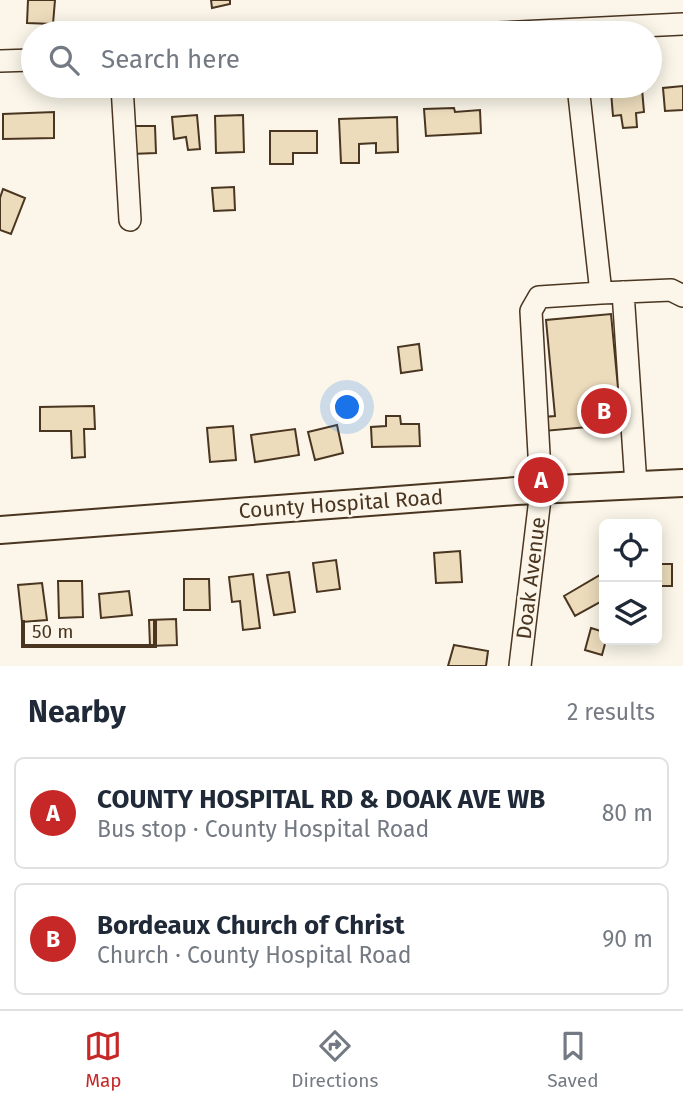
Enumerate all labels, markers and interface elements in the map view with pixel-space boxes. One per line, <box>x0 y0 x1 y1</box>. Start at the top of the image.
search box <box>21 21 662 98</box>
icon: search <box>45 41 83 79</box>
text: Search here <box>101 44 240 75</box>
pin: B <box>581 385 627 437</box>
your location <box>330 390 364 424</box>
pin: A <box>518 454 564 506</box>
street label: County Hospital Road <box>238 484 444 524</box>
street label: Doak Avenue <box>511 515 551 641</box>
map controls <box>599 519 662 645</box>
button: locate <box>599 519 662 582</box>
button: layers <box>599 582 662 645</box>
scale bar <box>21 617 158 649</box>
text: 50 m <box>32 620 73 643</box>
text: Nearby <box>28 694 126 730</box>
text: 2 results <box>567 698 655 726</box>
text: COUNTY HOSPITAL RD & DOAK AVE WB <box>97 784 545 815</box>
text: A <box>46 799 60 827</box>
text: 80 m <box>602 799 653 827</box>
text: Bus stop · County Hospital Road <box>97 815 429 843</box>
text: Bordeaux Church of Christ <box>97 910 405 941</box>
text: B <box>46 925 60 953</box>
text: 90 m <box>602 925 653 953</box>
text: Church · County Hospital Road <box>97 941 411 969</box>
tab: Map <box>84 1027 122 1092</box>
tab: Directions <box>291 1027 378 1092</box>
tab: Saved <box>547 1027 599 1092</box>

